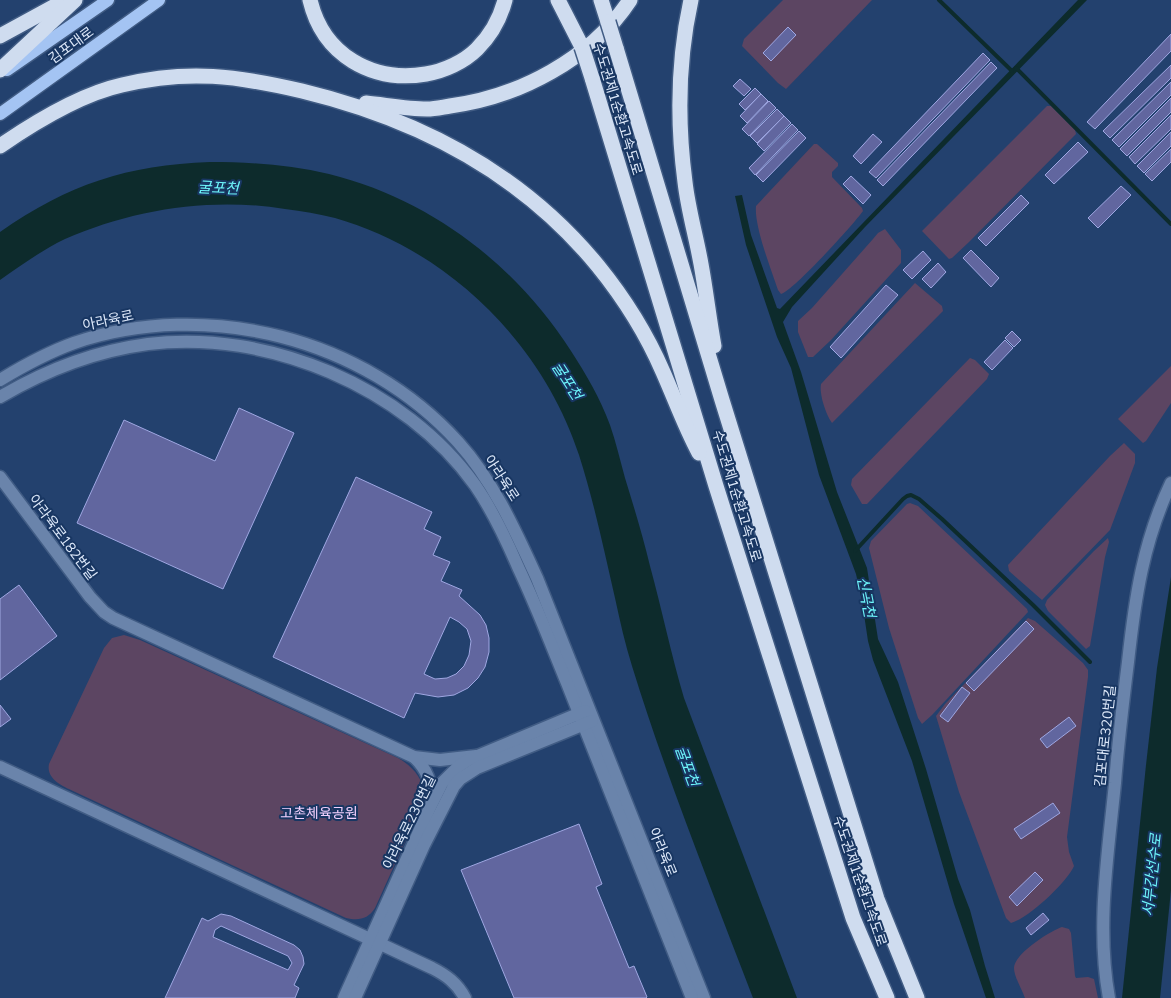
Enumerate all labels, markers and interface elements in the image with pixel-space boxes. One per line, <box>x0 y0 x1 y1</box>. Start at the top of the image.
street label: 김포대로 <box>45 23 97 67</box>
street label: 수도권제1순환고속도로 <box>589 41 647 177</box>
water label: 굴포천 <box>197 177 241 198</box>
street label: 아라육로 <box>81 306 135 334</box>
water label: 굴포천 <box>548 358 588 405</box>
street label: 수도권제1순환고속도로 <box>708 428 766 564</box>
street label: 아라육로 <box>480 451 524 505</box>
street label: 아라육로182번길 <box>25 491 101 583</box>
water label: 신곡천 <box>853 575 880 621</box>
street label: 김포대로320번길 <box>1091 684 1119 788</box>
water label: 굴포천 <box>671 743 704 791</box>
street label: 아라육로230번길 <box>378 772 440 872</box>
park label: 고촌체육공원 <box>280 804 358 822</box>
street label: 수도권제1순환고속도로 <box>829 813 891 949</box>
street label: 아라육로 <box>645 825 681 879</box>
water label: 서부간선수로 <box>1138 832 1165 917</box>

